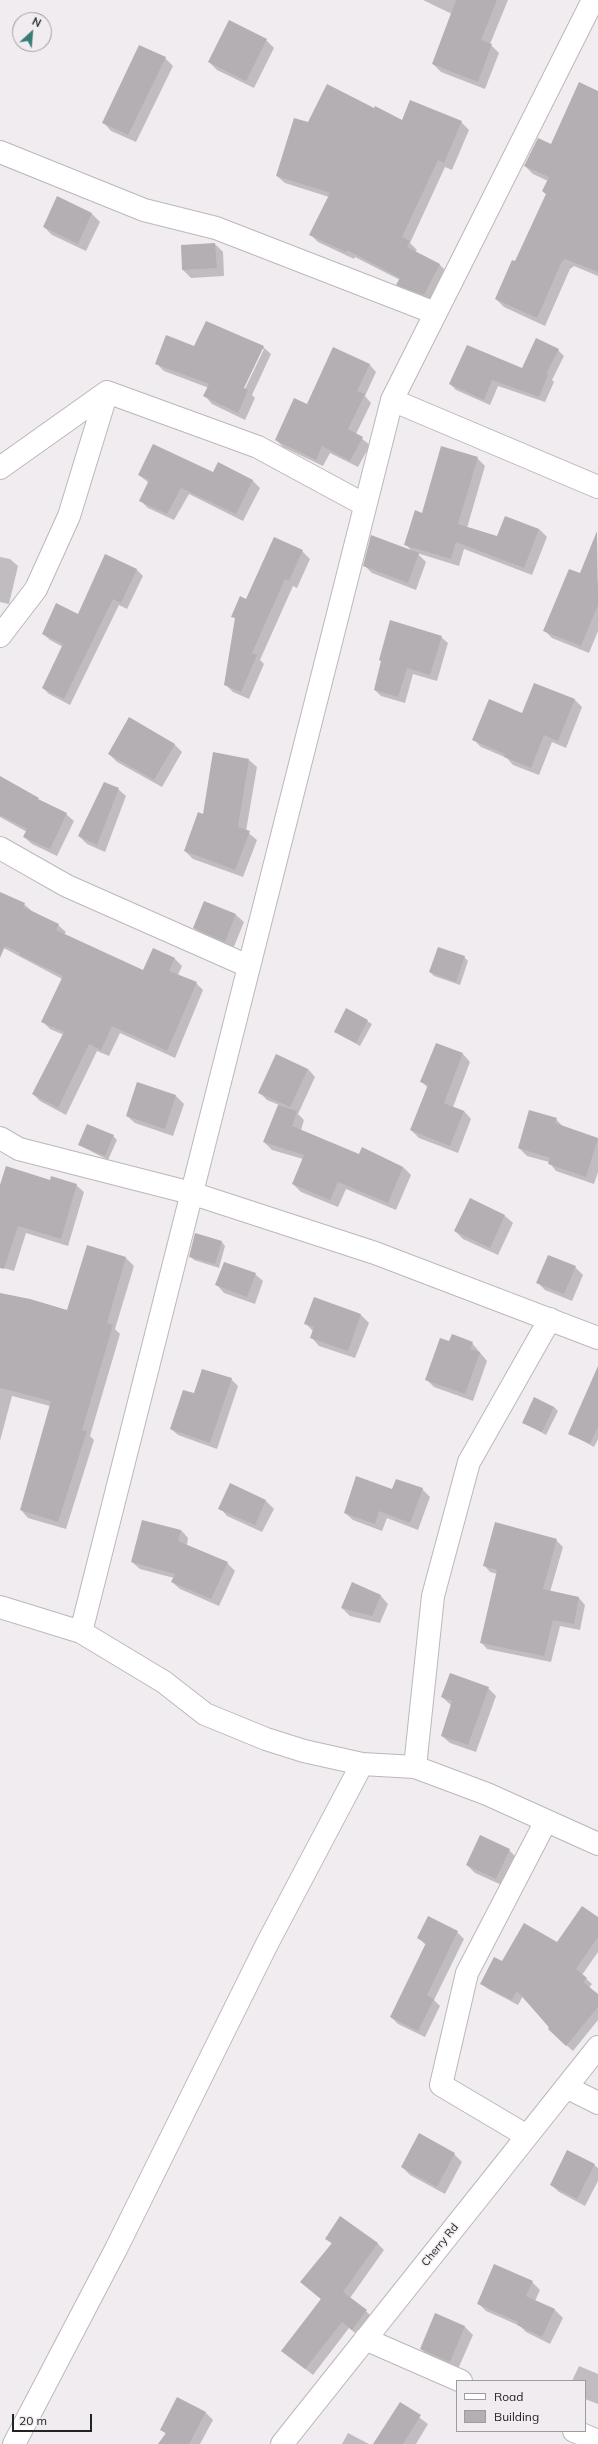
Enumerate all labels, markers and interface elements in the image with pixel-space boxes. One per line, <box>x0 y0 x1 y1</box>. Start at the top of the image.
north arrow <box>12 12 52 52</box>
text: N <box>30 14 44 30</box>
street label: Cherry Rd <box>419 2221 461 2269</box>
legend <box>456 2380 586 2432</box>
text: Road <box>494 2389 523 2404</box>
scale bar <box>14 2406 94 2432</box>
text: Building <box>494 2409 539 2424</box>
text: 20 m <box>19 2413 47 2428</box>

